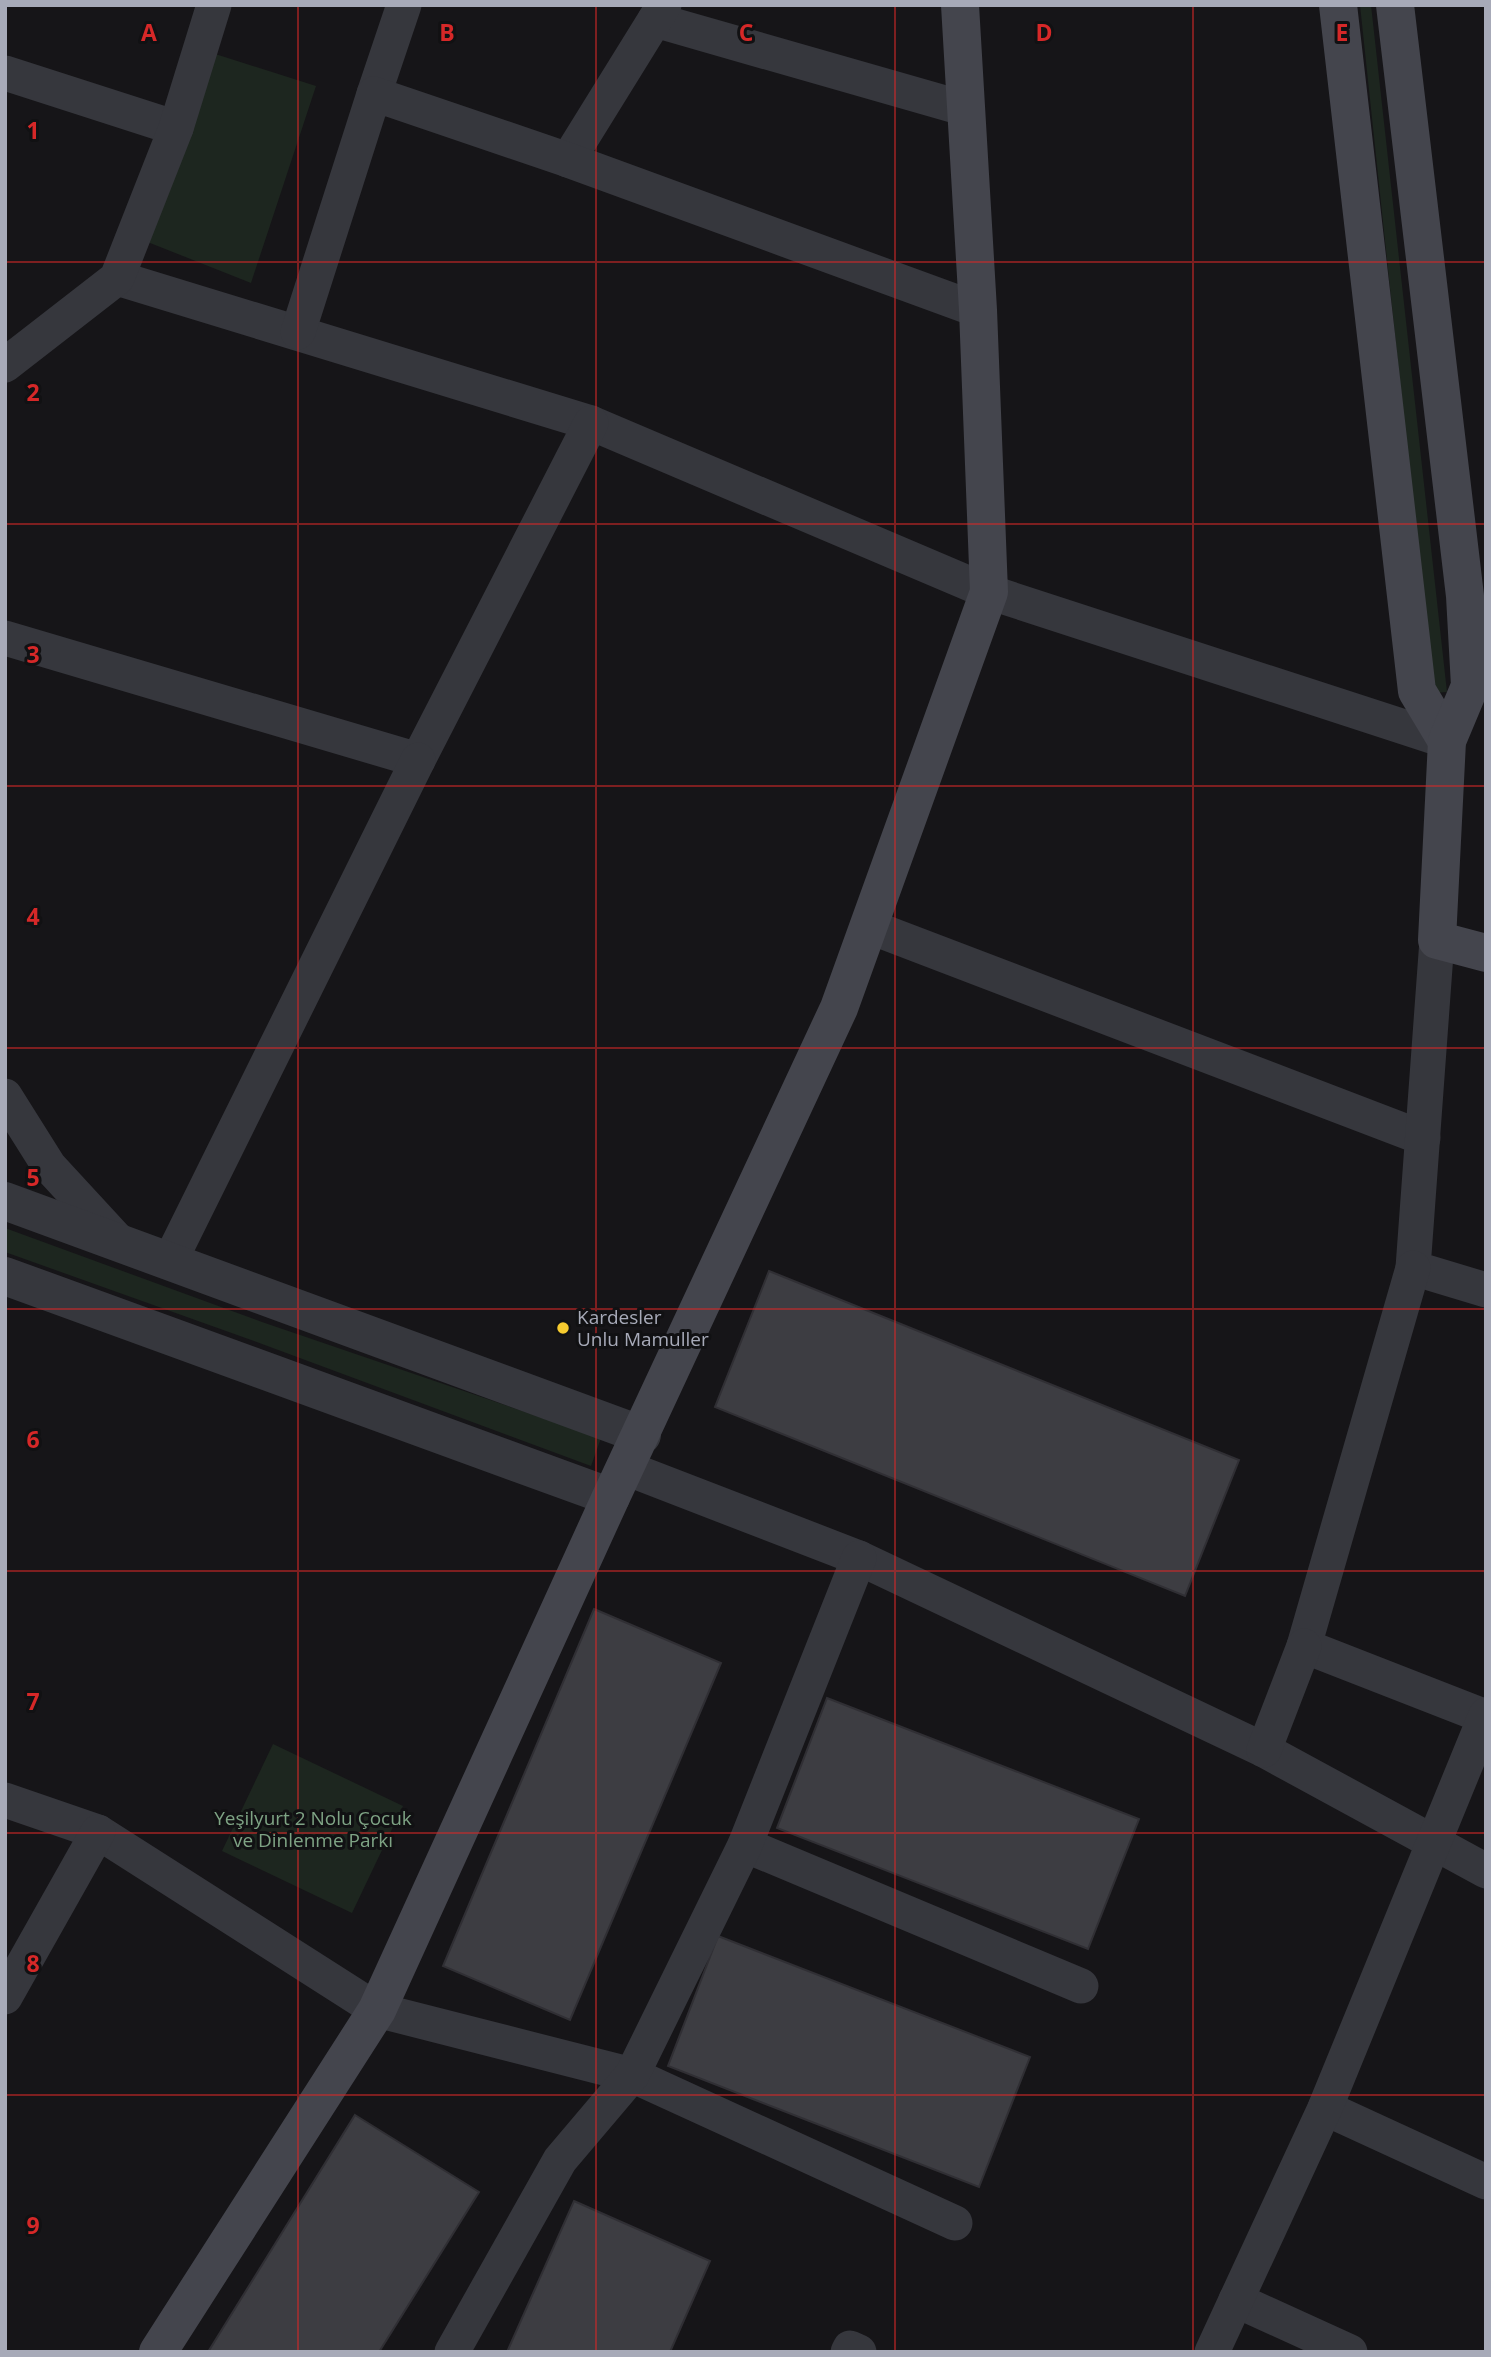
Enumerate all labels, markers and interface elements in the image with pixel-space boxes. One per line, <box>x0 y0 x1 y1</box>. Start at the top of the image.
text: A <box>141 16 157 48</box>
text: B <box>439 16 455 48</box>
text: C <box>739 16 753 48</box>
text: D <box>1035 16 1053 48</box>
text: E <box>1336 16 1348 48</box>
text: 1 <box>26 114 40 146</box>
text: 2 <box>26 376 40 408</box>
text: 3 <box>26 638 40 670</box>
text: 4 <box>26 900 40 932</box>
text: 5 <box>26 1161 40 1193</box>
place label: Kardesler Unlu Mamuller <box>577 1304 709 1352</box>
marker: Kardesler Unlu Mamuller <box>555 1320 571 1336</box>
text: 6 <box>26 1423 40 1455</box>
text: 7 <box>26 1685 40 1717</box>
park label: Yeşilyurt 2 Nolu Çocuk ve Dinlenme Parkı <box>214 1805 412 1853</box>
text: 8 <box>26 1947 40 1979</box>
text: 9 <box>26 2209 40 2241</box>

